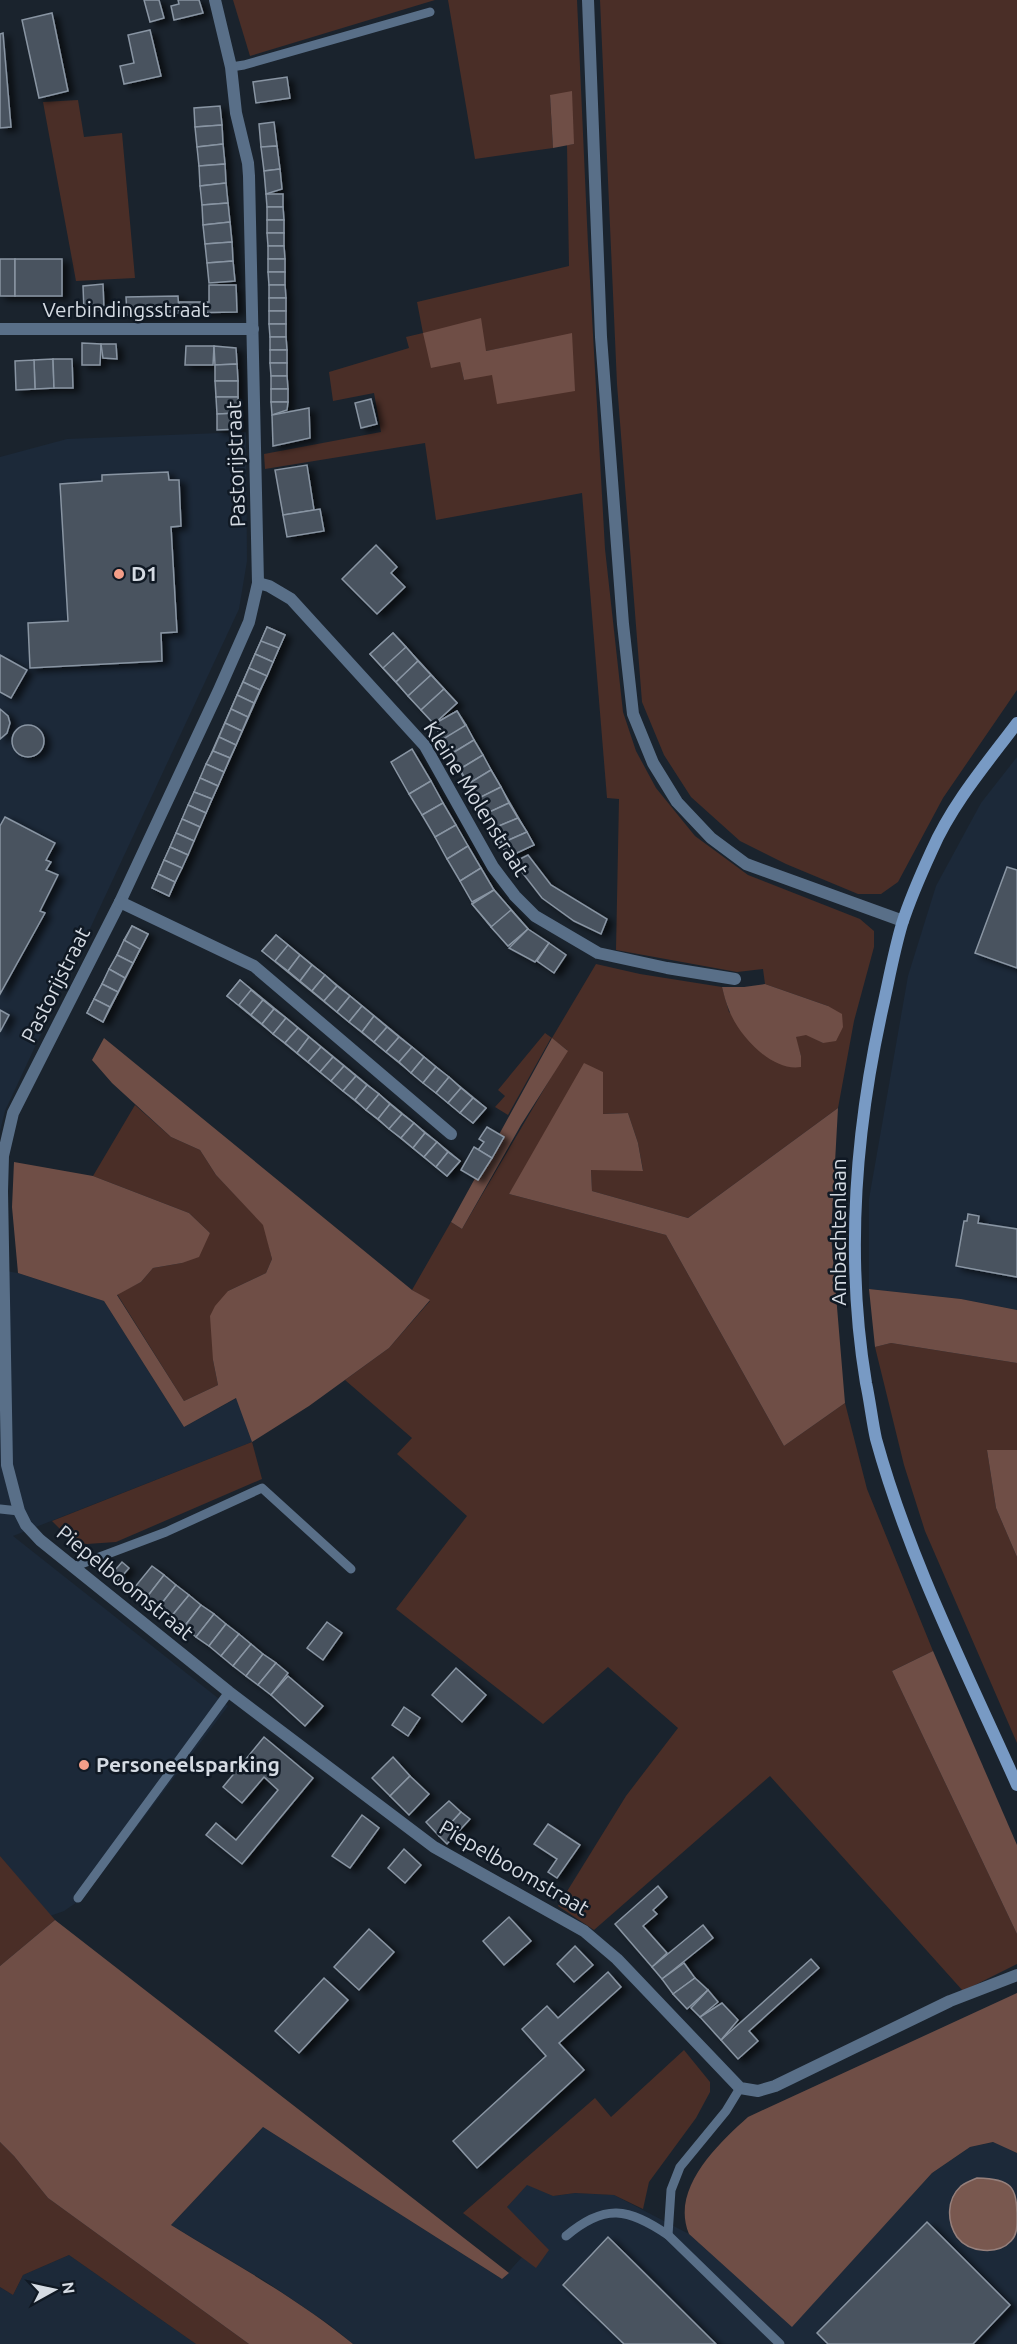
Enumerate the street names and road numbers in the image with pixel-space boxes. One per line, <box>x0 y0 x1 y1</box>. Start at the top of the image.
street label: Verbindingsstraat <box>42 297 210 321</box>
street label: Pastorijstraat <box>221 401 249 527</box>
street label: Kleine Molenstraat <box>419 717 534 880</box>
street label: Pastorijstraat <box>16 923 94 1046</box>
street label: Ambachtenlaan <box>826 1158 850 1306</box>
street label: Piepelboomstraat <box>52 1520 199 1645</box>
street label: Piepelboomstraat <box>435 1815 594 1920</box>

